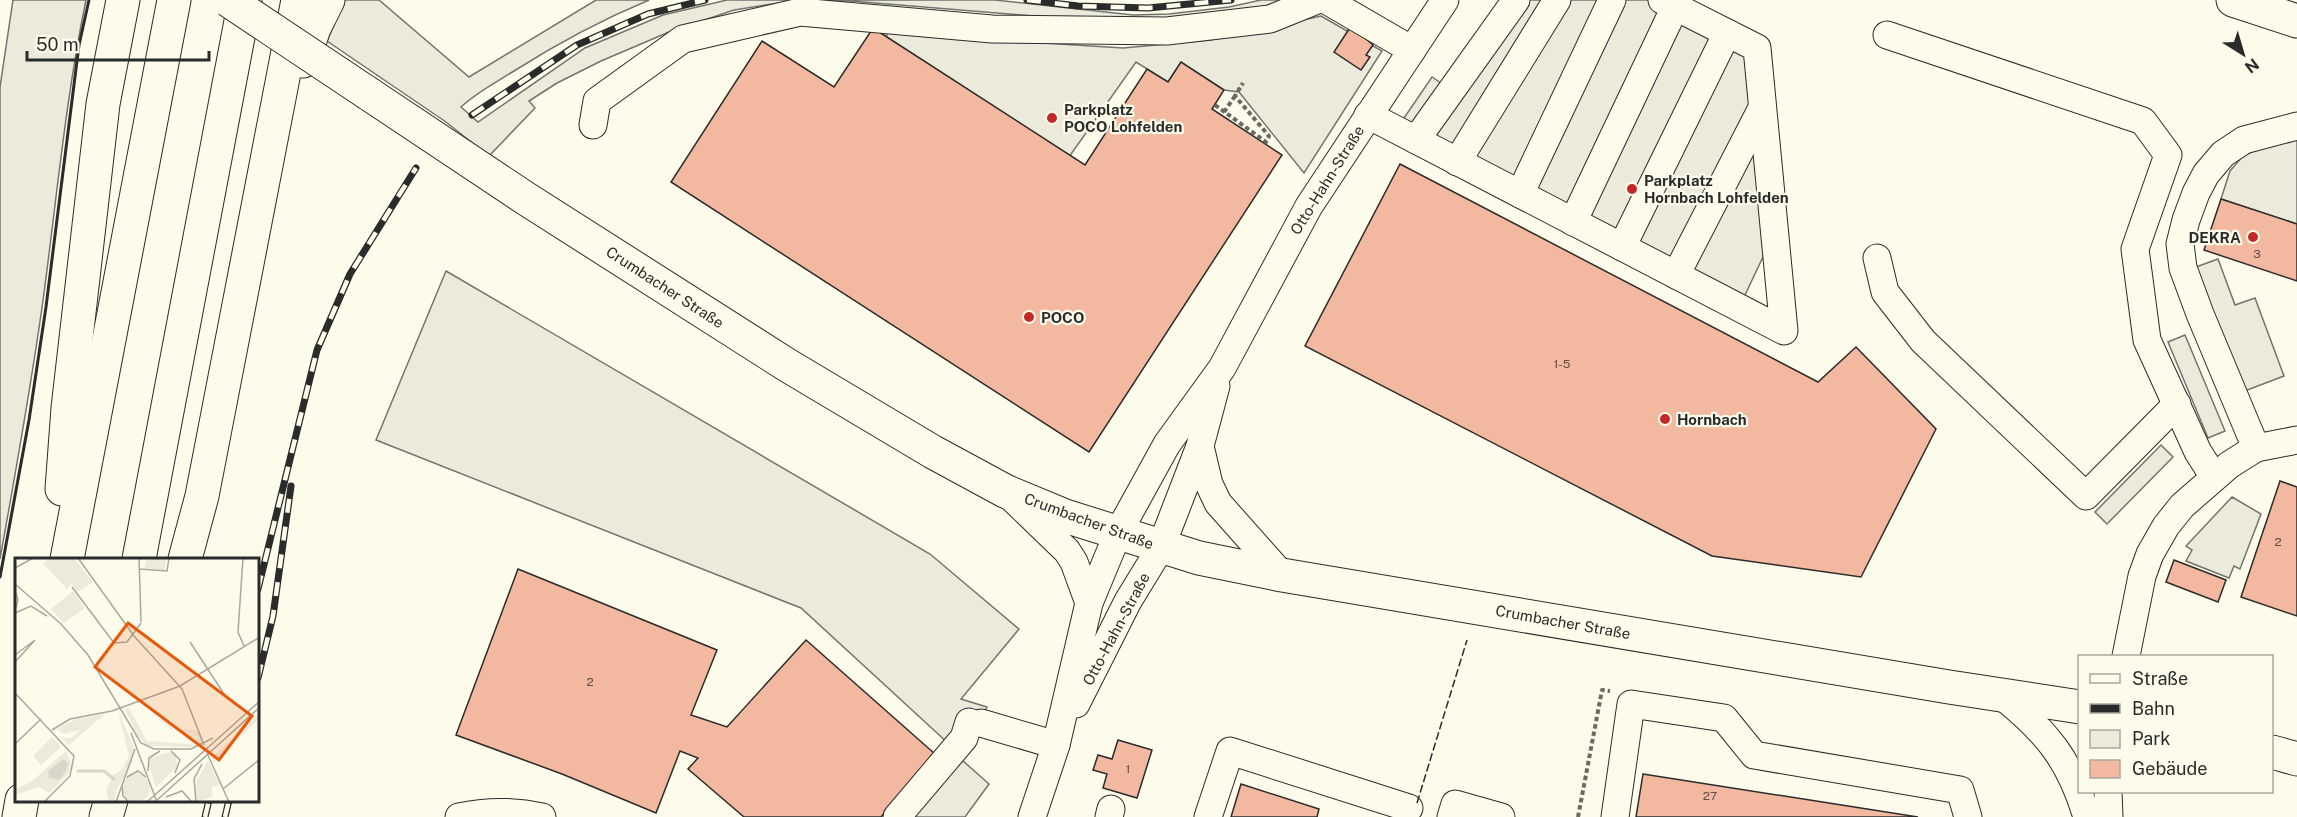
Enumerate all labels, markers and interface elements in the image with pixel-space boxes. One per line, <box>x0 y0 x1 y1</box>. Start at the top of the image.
scale bar <box>27 24 208 62</box>
north arrow <box>2213 24 2273 84</box>
text: 50 m <box>36 34 79 55</box>
text: N <box>2241 54 2262 77</box>
place label: Parkplatz POCO Lohfelden <box>1064 101 1182 135</box>
marker: Parkplatz POCO Lohfelden <box>1045 111 1059 125</box>
street label: Otto-Hahn-Straße <box>1287 122 1367 238</box>
place label: Parkplatz Hornbach Lohfelden <box>1644 172 1789 206</box>
marker: Parkplatz Hornbach Lohfelden <box>1625 182 1639 196</box>
place label: DEKRA <box>2188 229 2241 246</box>
marker: DEKRA <box>2246 230 2260 244</box>
street label: Crumbacher Straße <box>603 243 727 331</box>
house number: 3 <box>2253 247 2261 261</box>
place label: POCO <box>1041 309 1084 326</box>
marker: POCO <box>1022 310 1036 324</box>
house number: 1-5 <box>1553 357 1571 371</box>
place label: Hornbach <box>1677 411 1747 428</box>
marker: Hornbach <box>1658 412 1672 426</box>
street label: Crumbacher Straße <box>1022 490 1156 552</box>
house number: 2 <box>2274 535 2282 549</box>
inset map <box>15 558 260 802</box>
street label: Otto-Hahn-Straße <box>1079 570 1153 688</box>
street label: Crumbacher Straße <box>1494 602 1632 642</box>
legend <box>2078 655 2273 793</box>
text: Straße <box>2132 668 2188 689</box>
house number: 2 <box>586 675 594 689</box>
text: Bahn <box>2132 698 2175 719</box>
text: Park <box>2132 728 2170 749</box>
text: Gebäude <box>2132 758 2207 779</box>
house number: 1 <box>1126 762 1130 776</box>
house number: 27 <box>1703 789 1717 803</box>

